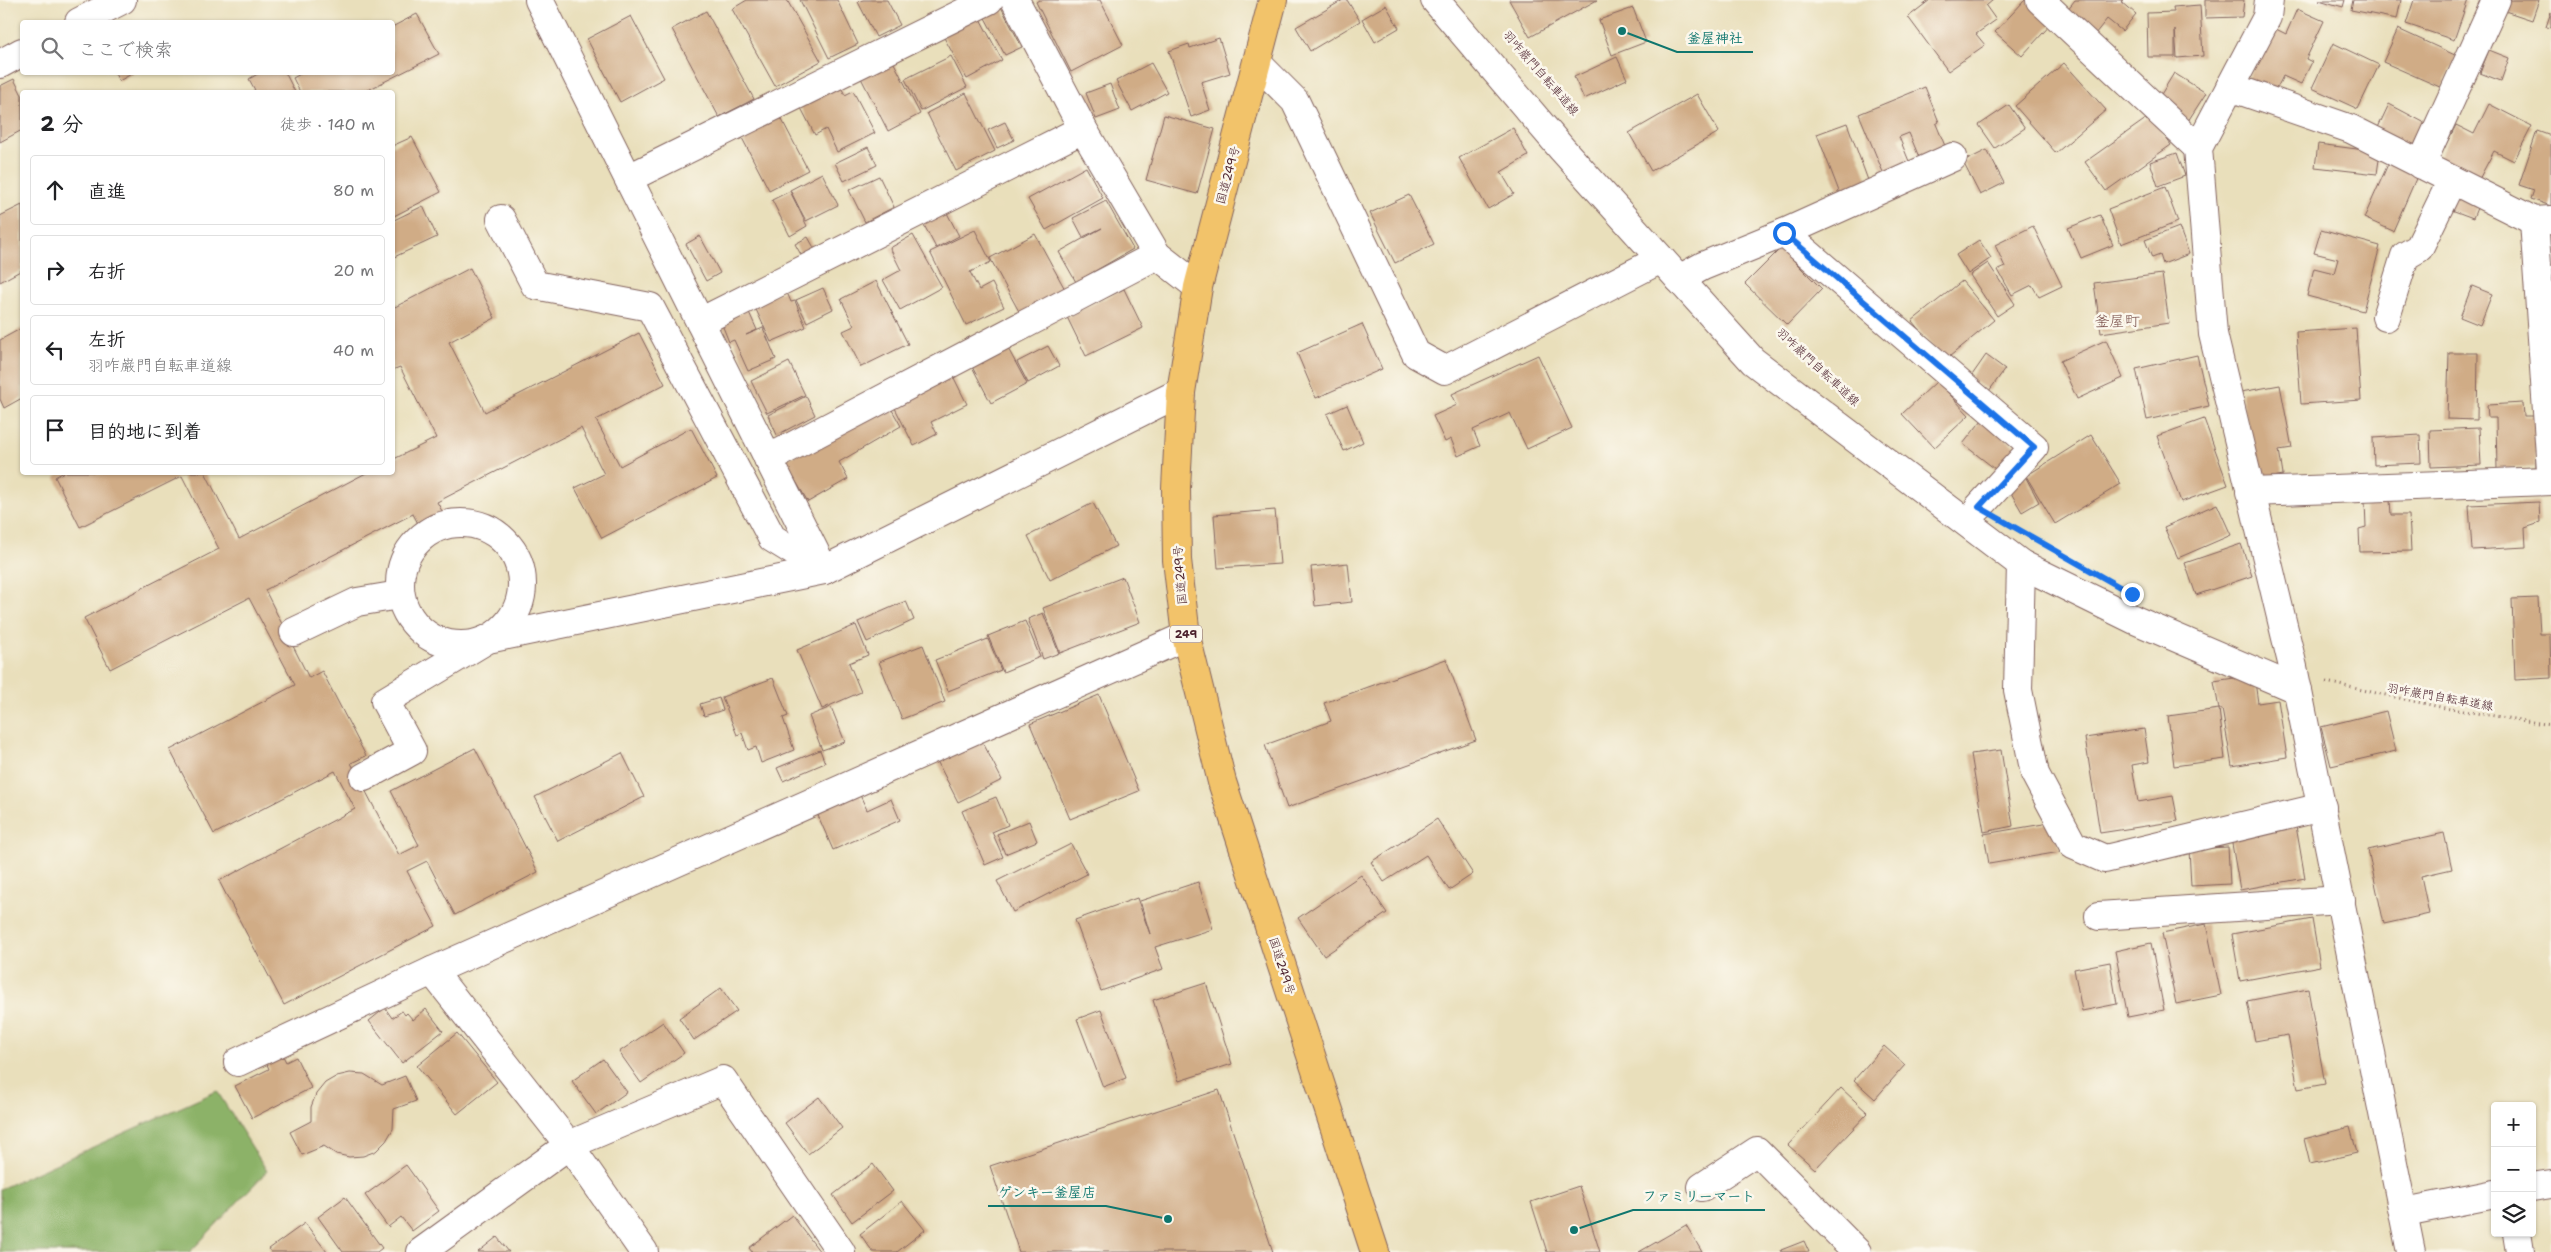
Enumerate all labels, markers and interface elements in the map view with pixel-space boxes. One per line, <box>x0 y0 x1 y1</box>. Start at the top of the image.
search box <box>20 20 395 75</box>
callout: 釜屋神社 <box>1677 23 1753 52</box>
street label: 羽咋巌門自転車道線 <box>1500 27 1582 119</box>
text: 釜屋神社 <box>1687 29 1743 47</box>
icon: search <box>38 34 66 62</box>
text: ここで検索 <box>78 37 173 62</box>
text: 2 分 <box>40 110 83 138</box>
text: 徒歩 · 140 m <box>280 114 375 135</box>
street label: 国道249号 <box>1213 144 1243 206</box>
icon: ahead <box>41 176 69 204</box>
text: 直進 <box>88 179 126 204</box>
text: 80 m <box>333 180 374 201</box>
route start <box>1773 222 1796 245</box>
icon: right <box>41 256 69 284</box>
text: 右折 <box>88 259 126 284</box>
text: 20 m <box>333 260 374 281</box>
district label: 釜屋町 <box>2094 311 2140 331</box>
street label: 羽咋巌門自転車道線 <box>1773 324 1863 410</box>
text: 左折 <box>88 327 126 352</box>
icon: left <box>41 336 69 364</box>
text: 40 m <box>332 340 374 361</box>
text: 羽咋巌門自転車道線 <box>88 355 232 376</box>
icon: arrive <box>41 416 69 444</box>
text: 目的地に到着 <box>88 419 202 444</box>
street label: 国道249号 <box>1169 544 1191 606</box>
route end <box>2121 583 2144 606</box>
road number: 249 <box>1170 626 1202 642</box>
street label: 羽咋巌門自転車道線 <box>2385 680 2495 714</box>
street label: 国道249号 <box>1265 935 1299 997</box>
map controls <box>2491 1102 2536 1237</box>
button: + <box>2491 1102 2536 1147</box>
button: − <box>2491 1147 2536 1192</box>
callout: ゲンキー釜屋店 <box>988 1177 1106 1206</box>
callout: ファミリーマート <box>1633 1181 1765 1210</box>
text: ゲンキー釜屋店 <box>998 1183 1096 1201</box>
text: ファミリーマート <box>1643 1187 1755 1205</box>
button: layers <box>2491 1192 2536 1237</box>

